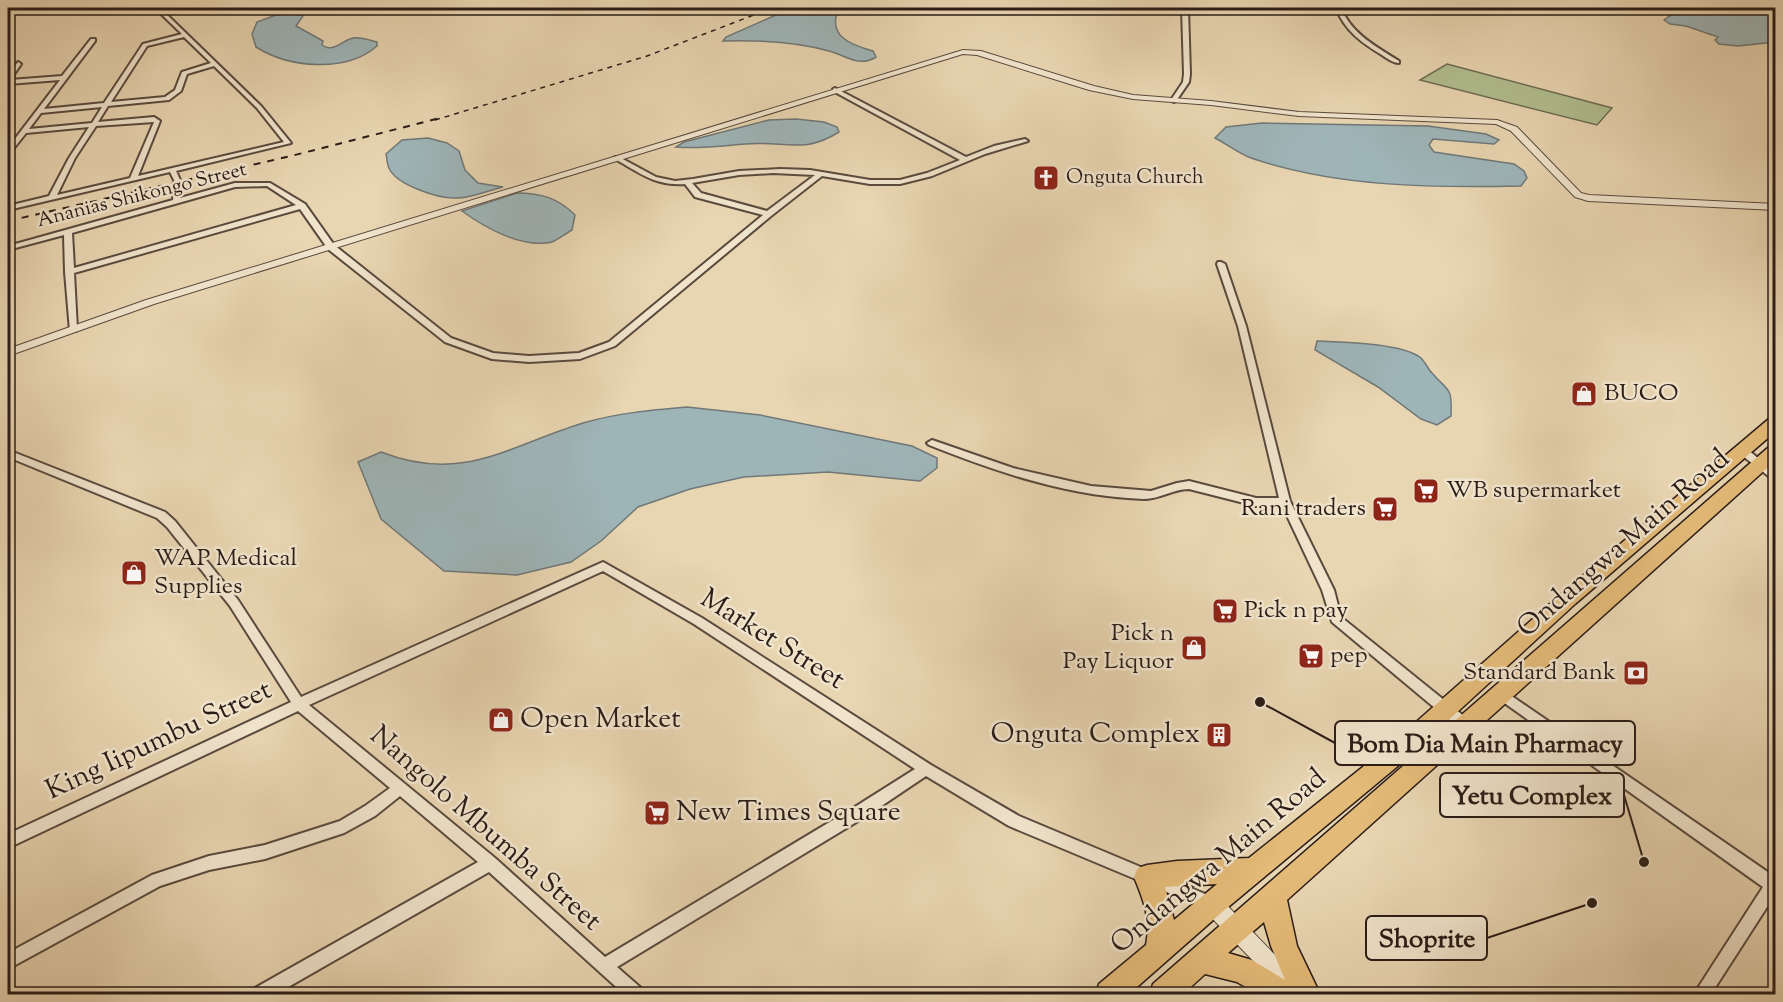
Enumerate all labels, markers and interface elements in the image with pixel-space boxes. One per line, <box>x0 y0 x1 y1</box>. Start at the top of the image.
street label: Ananias Shikongo Street <box>34 156 250 236</box>
church icon: Onguta Church <box>1031 163 1061 193</box>
place label: Onguta Church <box>1066 164 1204 193</box>
place label: BUCO <box>1604 377 1679 411</box>
shop icon: BUCO <box>1569 379 1599 409</box>
street label: Ondangwa Main Road <box>1509 440 1739 648</box>
place label: WB supermarket <box>1446 474 1621 508</box>
supermarket icon: WB supermarket <box>1411 476 1441 506</box>
place label: Rani traders <box>1241 492 1366 526</box>
supermarket icon: Rani traders <box>1370 494 1400 524</box>
place label: WAP Medical Supplies <box>154 542 297 604</box>
shop icon: WAP Medical Supplies <box>119 558 149 588</box>
street label: Market Street <box>692 580 853 701</box>
place label: Pick n pay <box>1244 594 1348 628</box>
supermarket icon: Pick n pay <box>1210 596 1240 626</box>
place label: Pick n Pay Liquor <box>1063 617 1174 679</box>
shop icon: Pick n Pay Liquor <box>1179 633 1209 663</box>
place label: pep <box>1330 639 1368 673</box>
supermarket icon: pep <box>1296 641 1326 671</box>
place label: Standard Bank <box>1463 656 1616 690</box>
bank icon: Standard Bank <box>1621 658 1651 688</box>
street label: King Iipumbu Street <box>39 671 279 811</box>
place label: Open Market <box>520 700 681 740</box>
shop icon: Open Market <box>486 705 516 735</box>
place label: Onguta Complex <box>991 715 1200 755</box>
street label: Nangolo Mbumba Street <box>360 717 610 941</box>
building icon: Onguta Complex <box>1204 720 1234 750</box>
callout: Bom Dia Main Pharmacy <box>1335 721 1635 765</box>
text: Bom Dia Main Pharmacy <box>1347 727 1623 764</box>
street label: Ondangwa Main Road <box>1102 760 1336 964</box>
callout: Yetu Complex <box>1440 773 1624 817</box>
text: Yetu Complex <box>1452 779 1612 816</box>
place label: New Times Square <box>676 793 901 833</box>
supermarket icon: New Times Square <box>642 798 672 828</box>
callout: Shoprite <box>1366 916 1487 960</box>
text: Shoprite <box>1379 922 1475 959</box>

